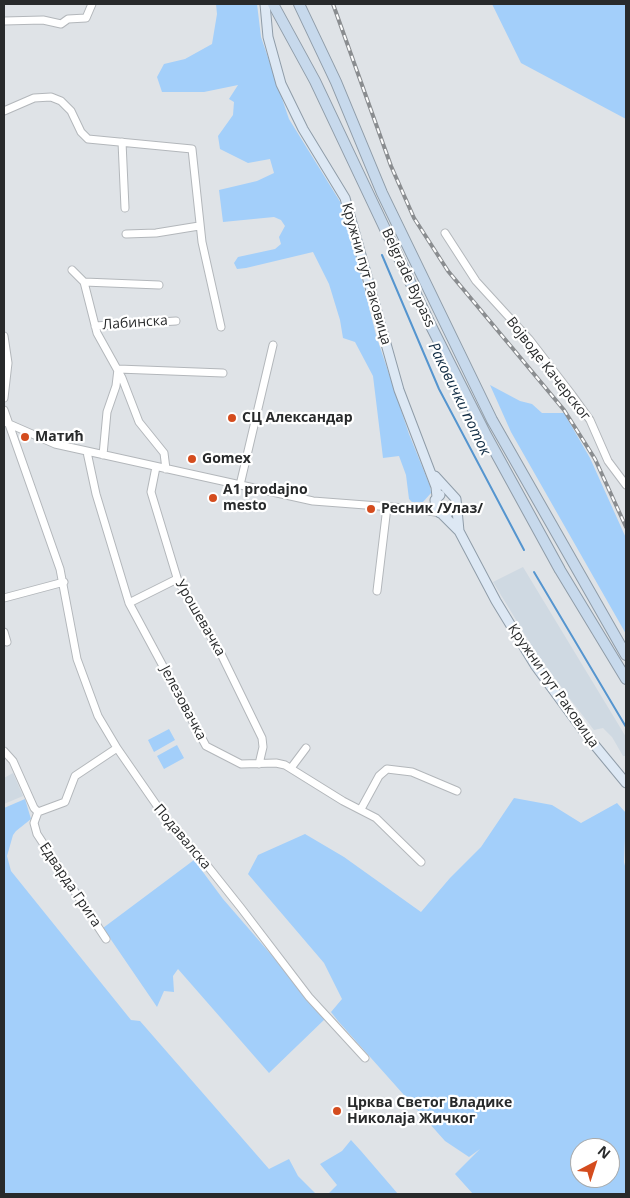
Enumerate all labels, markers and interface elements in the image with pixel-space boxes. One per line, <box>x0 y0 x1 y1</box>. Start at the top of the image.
street label: Кружни пут Раковица <box>338 201 394 347</box>
street label: Belgrade Bypass <box>378 226 438 330</box>
street label: Лабинска <box>102 312 168 334</box>
street label: Војводе Качерског <box>502 314 594 424</box>
water label: Раковички поток <box>424 340 494 458</box>
place label: СЦ Александар <box>242 410 353 426</box>
marker: СЦ Александар <box>226 412 238 424</box>
place label: Матић <box>35 429 84 445</box>
marker: Матић <box>19 431 31 443</box>
place label: Gomex <box>202 451 251 467</box>
marker: Gomex <box>186 453 198 465</box>
place label: A1 prodajno mesto <box>223 482 308 514</box>
marker: A1 prodajno mesto <box>207 492 219 504</box>
place label: Ресник /Улаз/ <box>381 501 483 517</box>
marker: Ресник /Улаз/ <box>365 503 377 515</box>
street label: Урошевачка <box>171 577 229 659</box>
street label: Кружни пут Раковица <box>504 621 602 751</box>
street label: Јелезовачка <box>156 663 210 743</box>
street label: Подавалска <box>150 801 214 873</box>
street label: Едварда Грига <box>36 840 104 930</box>
place label: Црква Светог Владике Николаја Жичког <box>347 1095 512 1128</box>
marker: Црква Светог Владике Николаја Жичког <box>331 1105 343 1117</box>
north arrow <box>570 1138 620 1188</box>
text: N <box>594 1141 615 1163</box>

